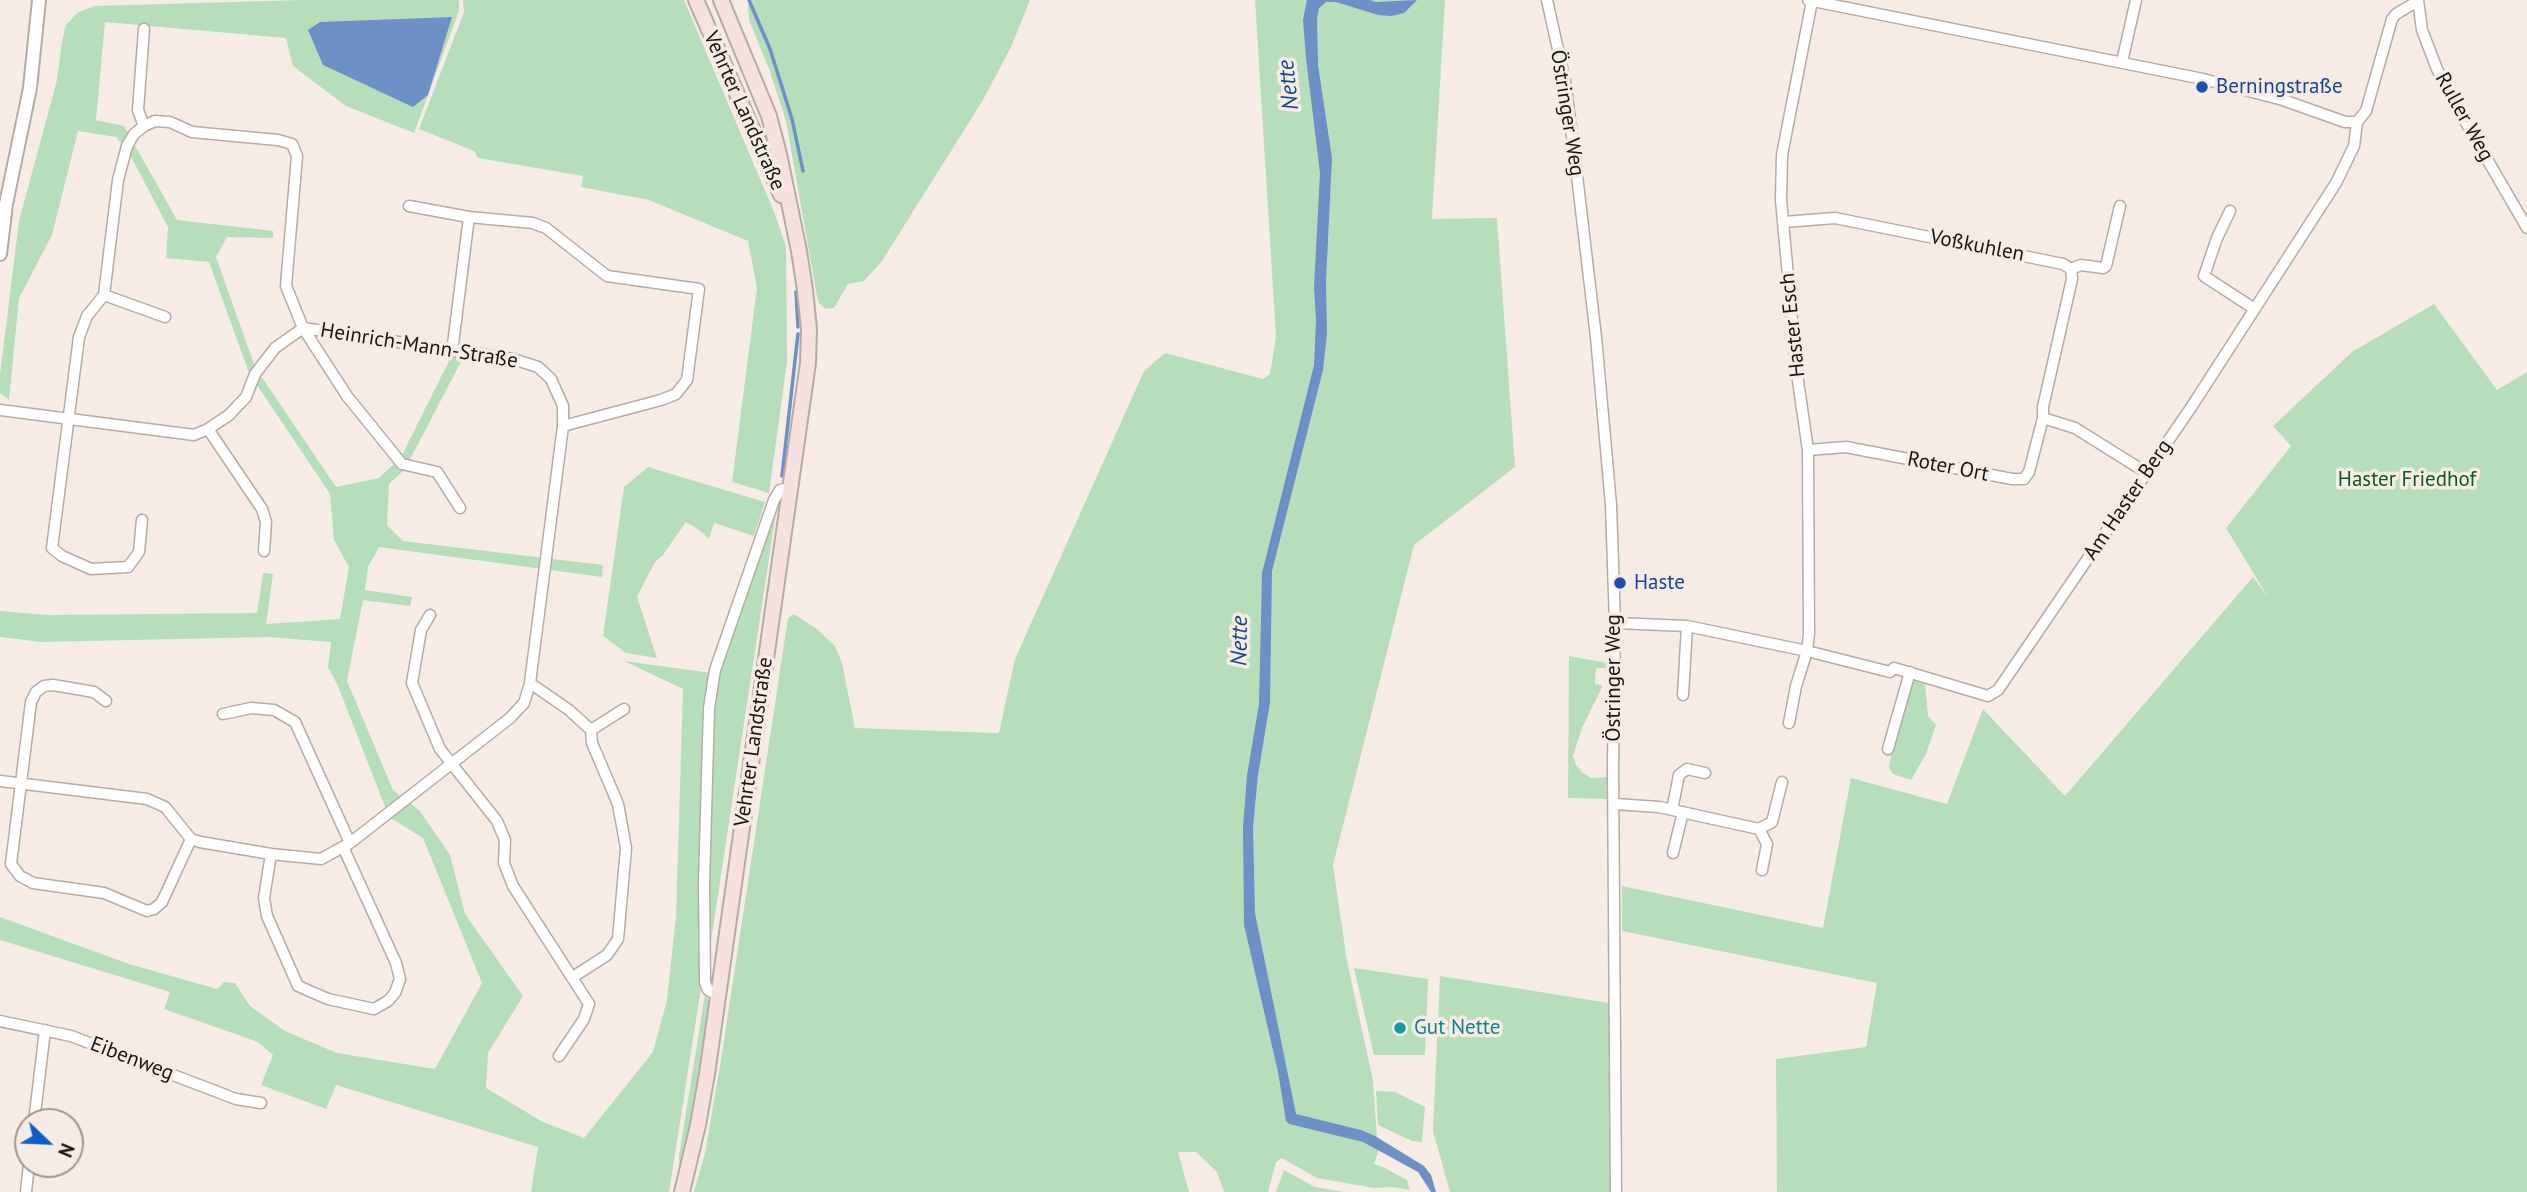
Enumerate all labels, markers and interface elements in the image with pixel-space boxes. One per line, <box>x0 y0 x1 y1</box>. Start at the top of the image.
street label: Vehrter Landstraße <box>698 28 790 194</box>
street label: Östringer Weg <box>1545 48 1589 178</box>
water label: Nette <box>1273 58 1305 112</box>
street label: Ruller Weg <box>2429 68 2499 166</box>
place label: Berningstraße <box>2216 74 2343 100</box>
marker: Berningstraße <box>2194 79 2210 95</box>
street label: Voßkuhlen <box>1928 225 2026 267</box>
street label: Haster Esch <box>1775 272 1811 378</box>
street label: Heinrich-Mann-Straße <box>318 318 520 374</box>
street label: Am Haster Berg <box>2078 435 2178 565</box>
street label: Roter Ort <box>1905 447 1991 487</box>
park label: Haster Friedhof <box>2338 467 2476 493</box>
place label: Haste <box>1634 570 1685 596</box>
marker: Haste <box>1612 575 1628 591</box>
street label: Östringer Weg <box>1601 614 1627 742</box>
water label: Nette <box>1226 616 1254 666</box>
street label: Vehrter Landstraße <box>730 655 778 829</box>
place label: Gut Nette <box>1414 1015 1500 1041</box>
marker: Gut Nette <box>1392 1020 1408 1036</box>
street label: Eibenweg <box>87 1032 177 1086</box>
north arrow <box>14 1108 84 1178</box>
text: N <box>53 1140 80 1161</box>

